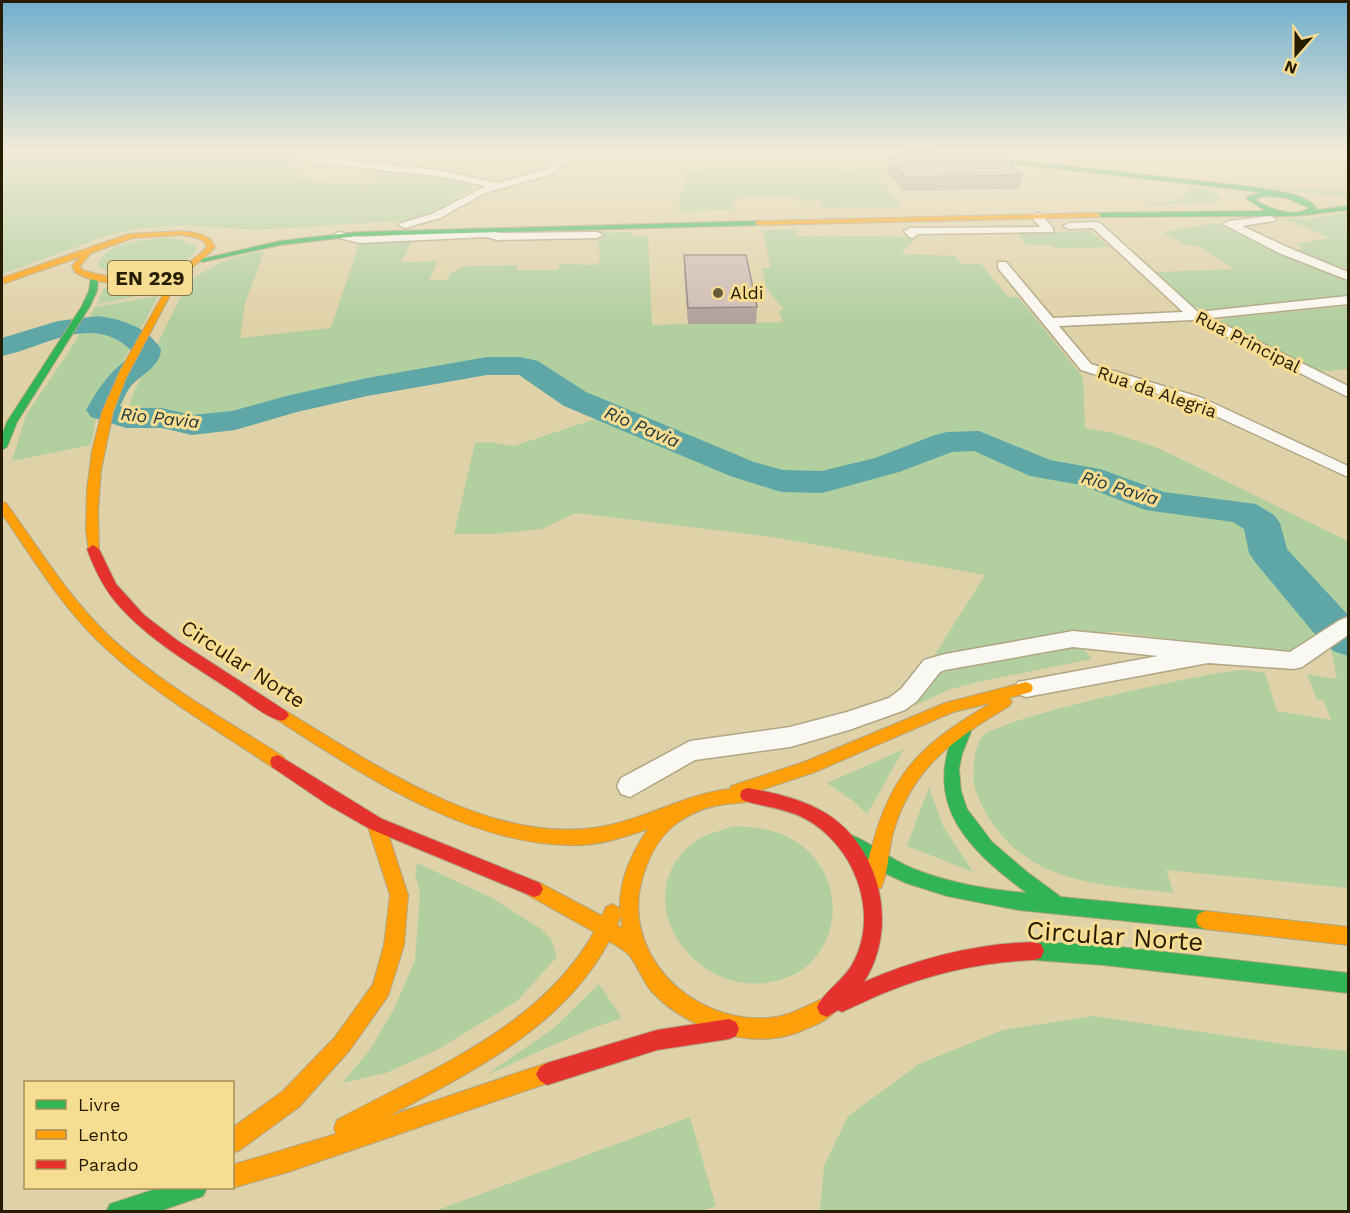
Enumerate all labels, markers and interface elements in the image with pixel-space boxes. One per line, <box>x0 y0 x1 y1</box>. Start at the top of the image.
north arrow <box>1266 24 1326 84</box>
text: N <box>1282 57 1300 79</box>
road number: EN 229 <box>108 261 192 295</box>
place label: Aldi <box>730 282 763 303</box>
marker: Aldi <box>711 286 725 300</box>
street label: Rua Principal <box>1192 306 1305 377</box>
street label: Rua da Alegria <box>1095 361 1220 422</box>
water label: Rio Pavia <box>602 401 683 452</box>
water label: Rio Pavia <box>120 403 201 432</box>
water label: Rio Pavia <box>1079 466 1161 509</box>
street label: Circular Norte <box>176 614 310 713</box>
street label: Circular Norte <box>1026 915 1204 957</box>
legend <box>24 1081 234 1189</box>
text: Livre <box>78 1094 120 1115</box>
text: Lento <box>78 1124 128 1145</box>
text: Parado <box>78 1154 139 1175</box>

